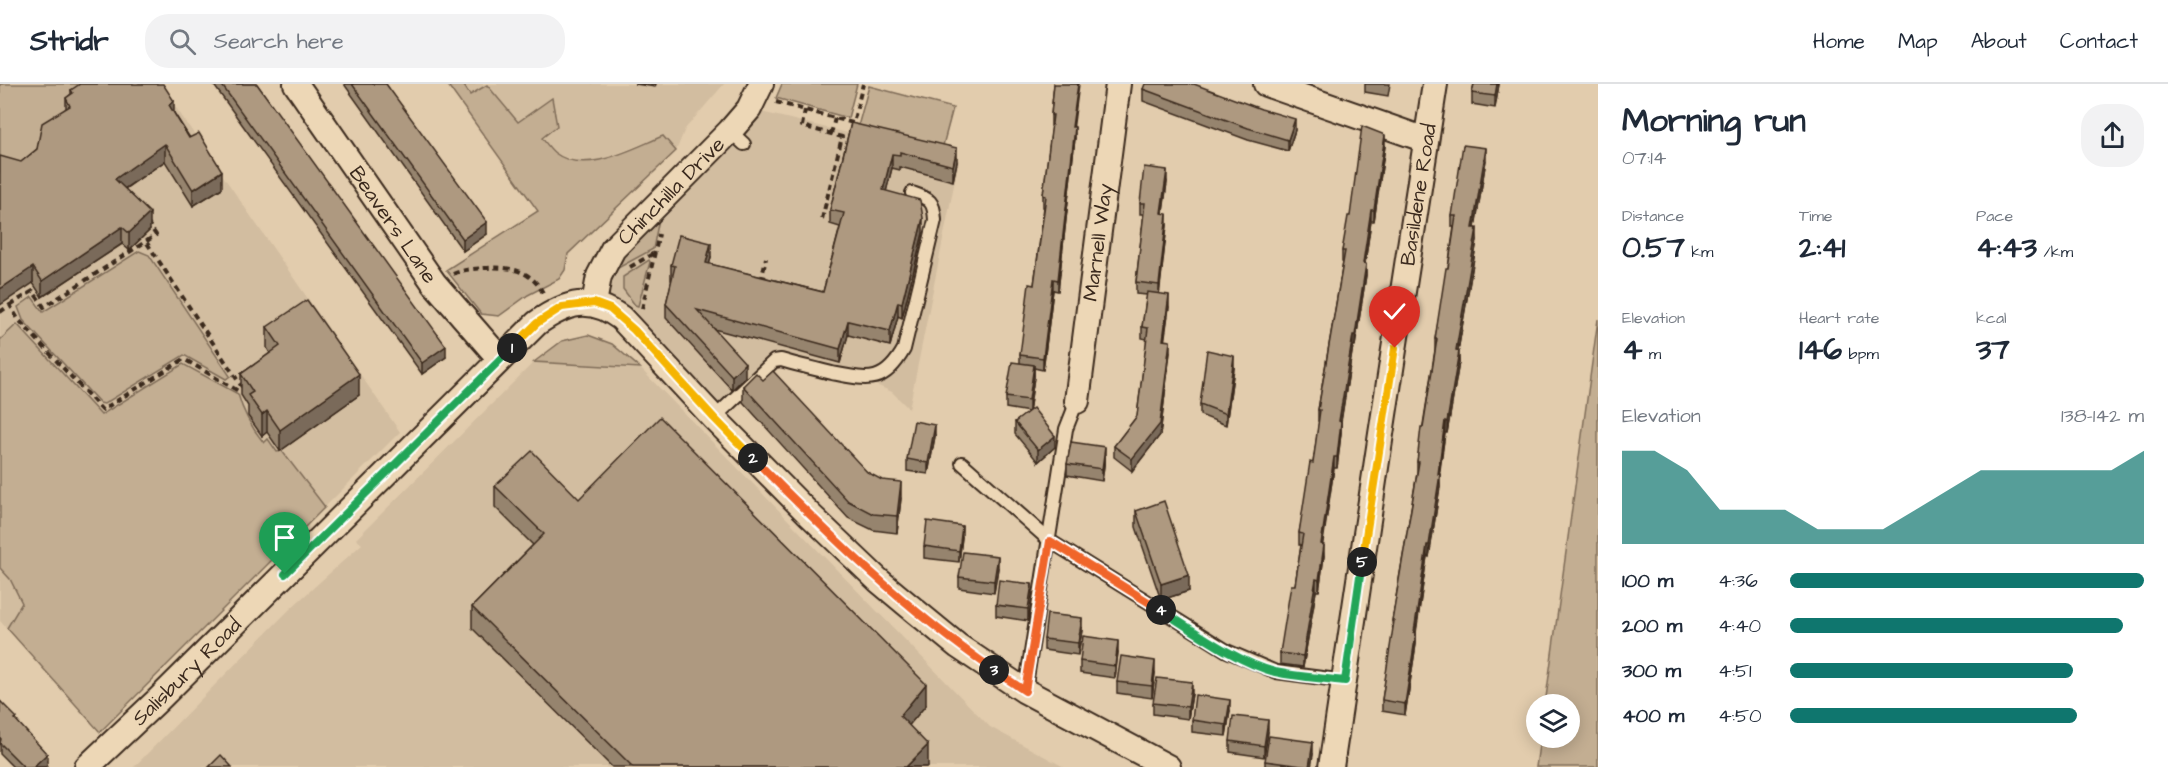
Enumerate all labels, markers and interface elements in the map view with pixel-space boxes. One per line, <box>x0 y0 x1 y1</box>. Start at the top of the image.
search box <box>145 14 565 68</box>
text: Stridr <box>30 22 109 61</box>
icon: search <box>166 25 199 58</box>
text: Search here <box>214 26 344 57</box>
text: Home <box>1813 27 1865 56</box>
text: Map <box>1898 27 1938 56</box>
text: About <box>1971 27 2027 56</box>
text: Contact <box>2060 27 2138 56</box>
text: Morning run <box>1622 98 1806 144</box>
button: share <box>2081 104 2144 167</box>
street label: Basildene Road <box>1393 121 1444 268</box>
street label: Chinchilla Drive <box>611 130 732 252</box>
text: 07:14 <box>1622 144 1666 172</box>
street label: Beavers Lane <box>342 160 444 289</box>
street label: Marnell Way <box>1076 181 1122 303</box>
text: Distance <box>1622 205 1684 227</box>
text: Time <box>1799 205 1833 227</box>
text: Pace <box>1976 205 2013 227</box>
text: 0.57 <box>1622 227 1685 269</box>
text: 2:41 <box>1799 227 1845 269</box>
text: 4:43 <box>1976 227 2037 269</box>
text: km <box>1685 241 1714 263</box>
text: /km <box>2037 241 2073 263</box>
pin <box>1369 286 1420 348</box>
icon: check <box>1378 295 1411 328</box>
text: Elevation <box>1622 307 1685 329</box>
text: Heart rate <box>1799 307 1879 329</box>
text: kcal <box>1976 307 2007 329</box>
text: 4 <box>1622 329 1642 371</box>
text: 146 <box>1799 329 1842 371</box>
text: 37 <box>1976 329 2010 371</box>
pin: 1 <box>497 333 527 363</box>
text: 1 <box>511 337 513 359</box>
text: m <box>1642 343 1661 365</box>
text: bpm <box>1842 343 1879 365</box>
text: Elevation <box>1622 402 1701 430</box>
text: 138–142 m <box>2061 402 2144 430</box>
pin: 2 <box>738 443 768 473</box>
text: 2 <box>748 447 758 469</box>
pin <box>259 512 310 574</box>
icon: arrive <box>268 521 301 554</box>
pin: 5 <box>1347 547 1377 577</box>
text: 5 <box>1356 551 1368 573</box>
text: 100 m <box>1622 567 1673 595</box>
text: 4:36 <box>1718 567 1758 595</box>
pin: 4 <box>1146 595 1176 625</box>
text: 4 <box>1156 599 1166 621</box>
street label: Salisbury Road <box>126 611 248 732</box>
text: 200 m <box>1622 612 1682 640</box>
text: 4:40 <box>1718 612 1761 640</box>
pin: 3 <box>979 655 1009 685</box>
text: 300 m <box>1622 657 1681 685</box>
text: 4:51 <box>1718 657 1752 685</box>
text: 3 <box>990 659 998 681</box>
map controls <box>1526 694 1580 748</box>
button: layers <box>1526 694 1580 748</box>
text: 400 m <box>1622 702 1684 730</box>
text: 4:50 <box>1718 702 1762 730</box>

